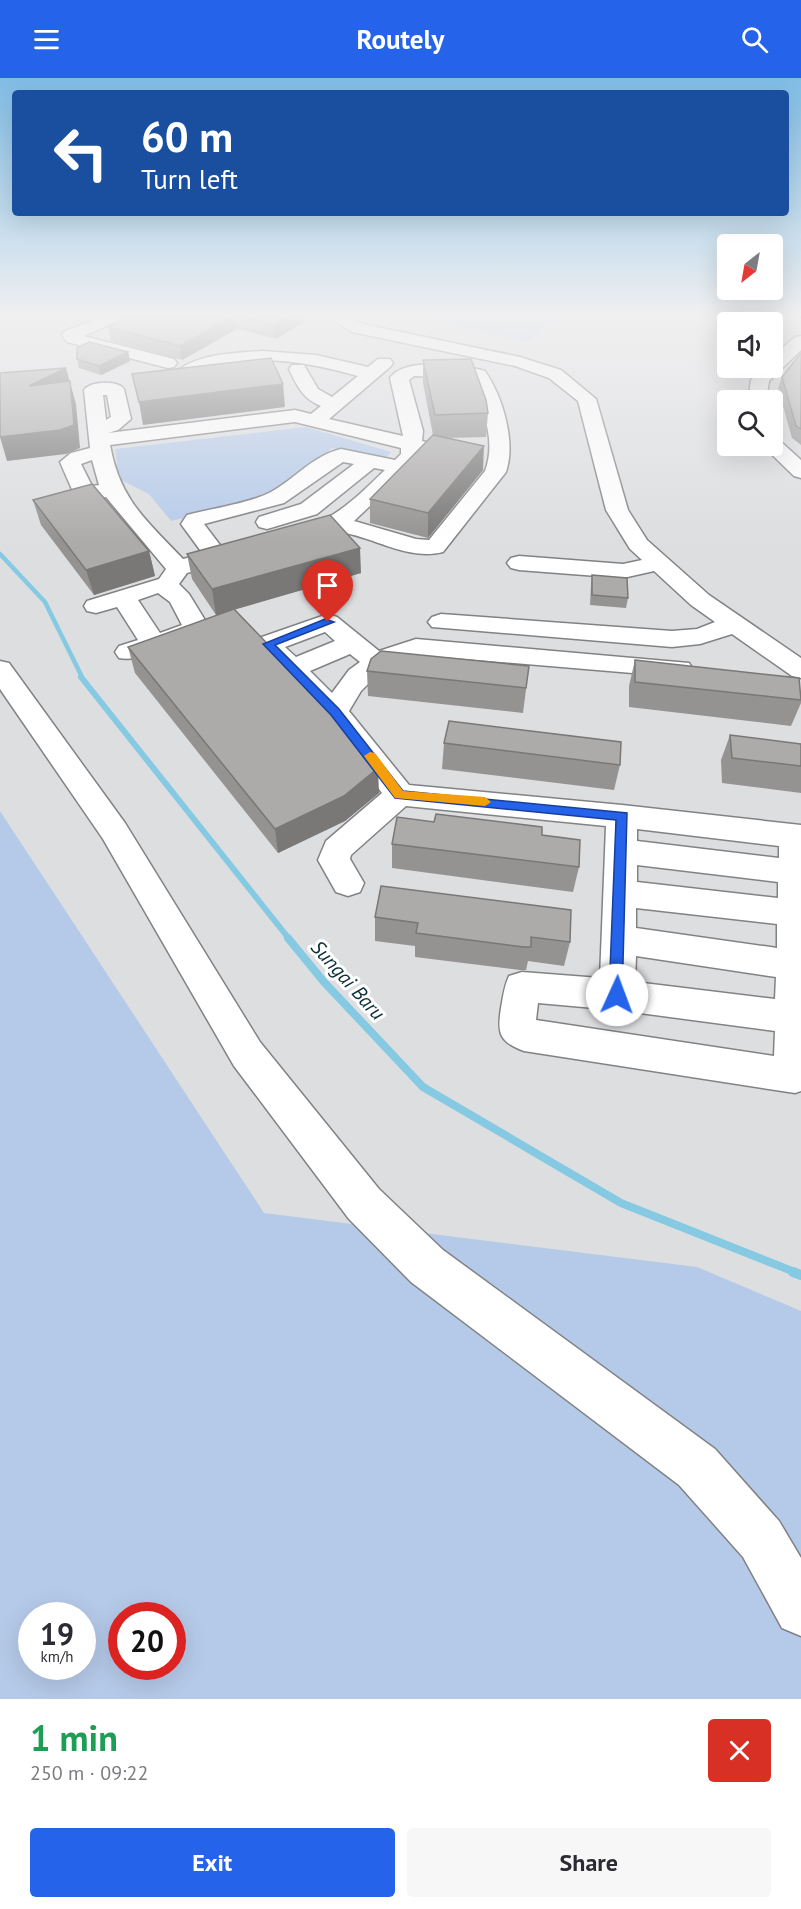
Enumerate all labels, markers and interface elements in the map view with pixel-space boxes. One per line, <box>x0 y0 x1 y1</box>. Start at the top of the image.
text: Routely <box>357 22 444 56</box>
icon: menu <box>30 23 63 56</box>
icon: search <box>738 23 771 56</box>
text: 60 m <box>141 109 233 164</box>
icon: left <box>42 114 120 192</box>
text: Turn left <box>141 162 238 196</box>
north arrow <box>717 234 783 300</box>
map controls <box>717 234 783 456</box>
button: sound <box>717 312 783 378</box>
button: search <box>717 390 783 456</box>
pin <box>302 560 353 622</box>
icon: arrive <box>311 569 344 602</box>
water label: Sungai Baru <box>305 935 391 1025</box>
position arrow <box>585 963 649 1027</box>
speed limit sign: 20 <box>108 1602 186 1680</box>
text: 19 <box>40 1614 74 1653</box>
text: km/h <box>41 1647 73 1666</box>
text: 1 min <box>30 1714 118 1761</box>
button: close <box>708 1719 771 1782</box>
text: 250 m · 09:22 <box>30 1760 148 1786</box>
button: Exit <box>30 1828 395 1897</box>
button: Share <box>407 1828 771 1897</box>

